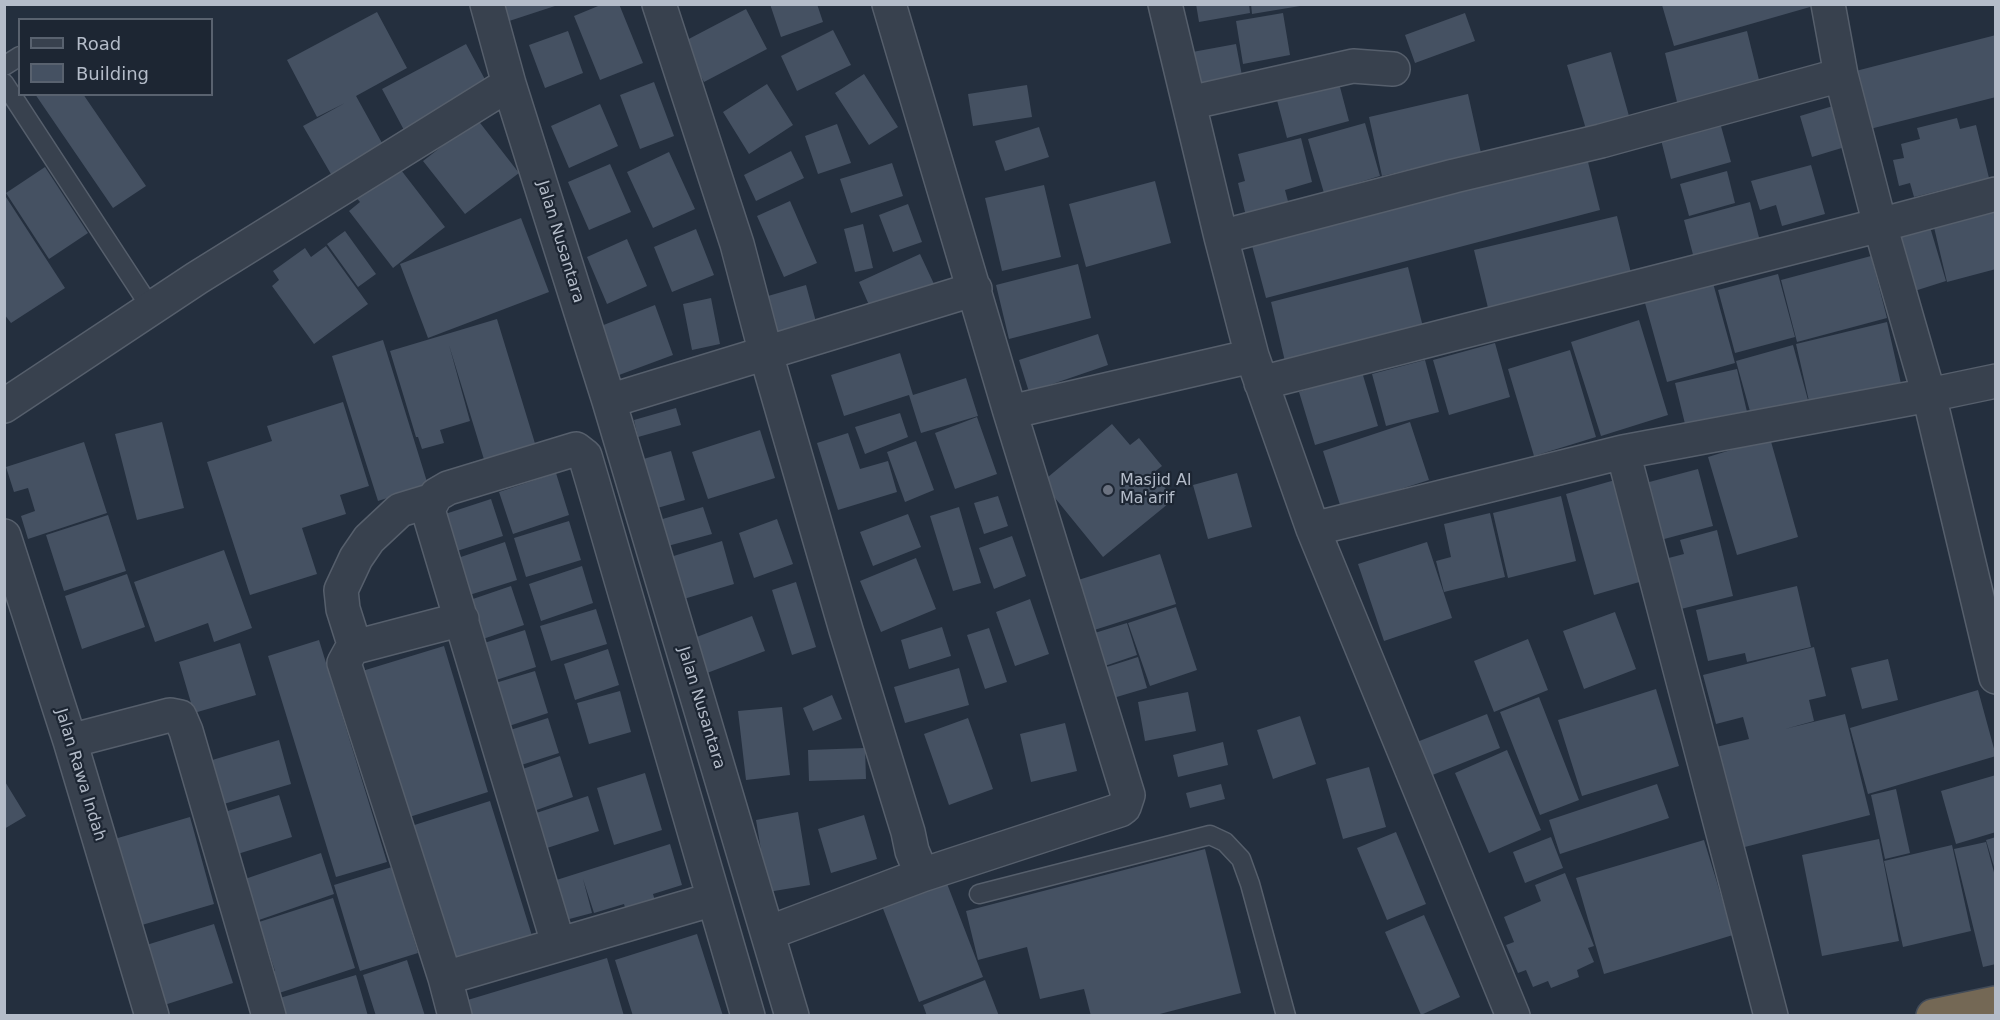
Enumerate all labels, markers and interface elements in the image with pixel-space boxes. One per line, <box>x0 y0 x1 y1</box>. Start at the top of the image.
legend <box>18 18 213 96</box>
text: Road <box>76 33 121 54</box>
text: Building <box>76 63 149 84</box>
street label: Jalan Nusantara <box>532 179 588 305</box>
place label: Masjid Al Ma'arif <box>1120 471 1191 509</box>
marker: Masjid Al Ma'arif <box>1101 483 1115 497</box>
street label: Jalan Nusantara <box>673 645 729 771</box>
street label: Jalan Rawa Indah <box>51 706 109 844</box>

